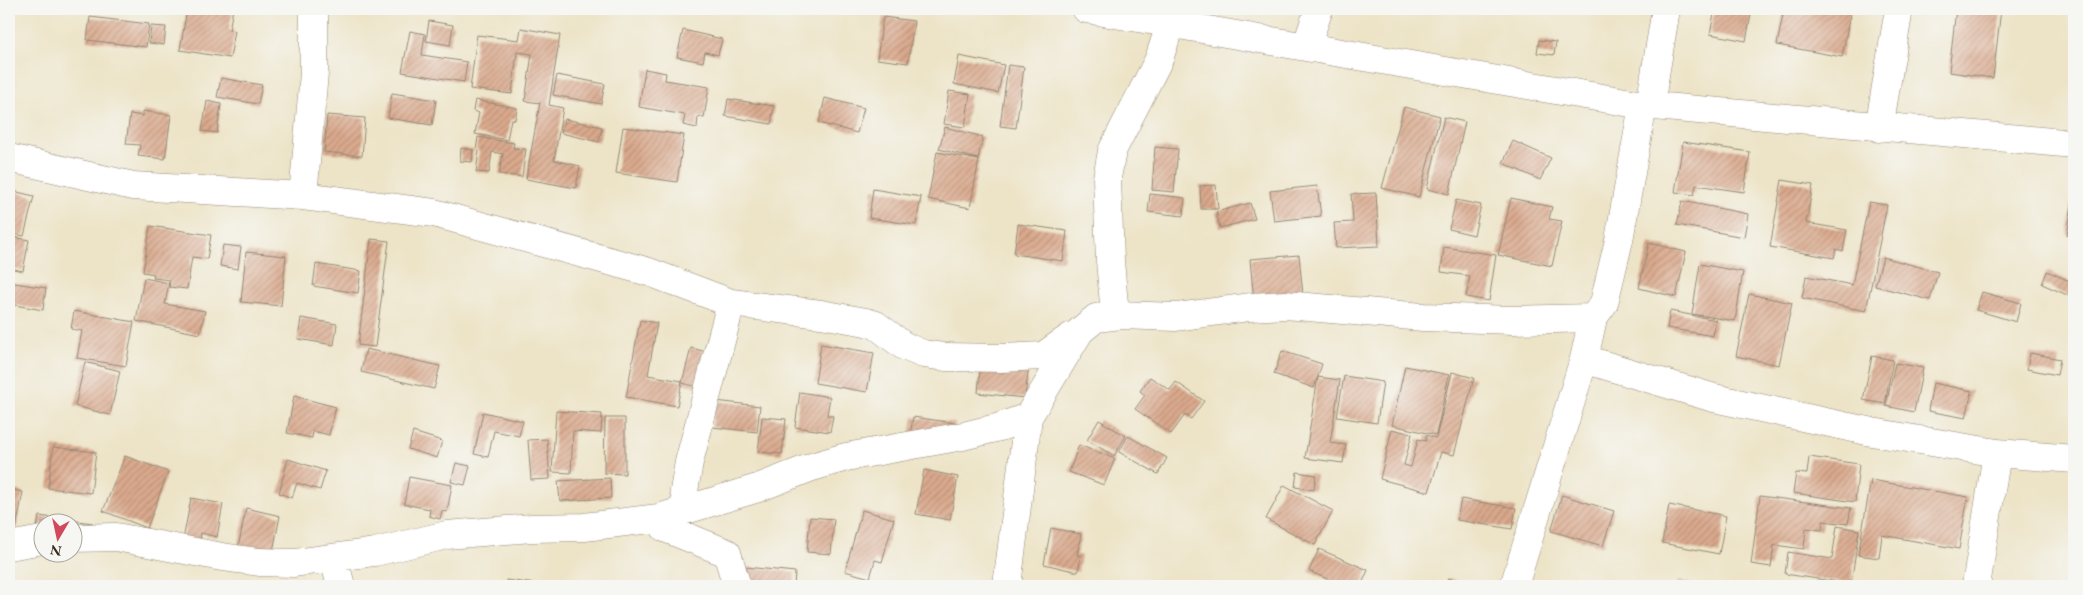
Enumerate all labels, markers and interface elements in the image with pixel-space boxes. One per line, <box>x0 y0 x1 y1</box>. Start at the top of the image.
north arrow <box>32 512 82 562</box>
text: N <box>48 541 63 561</box>

